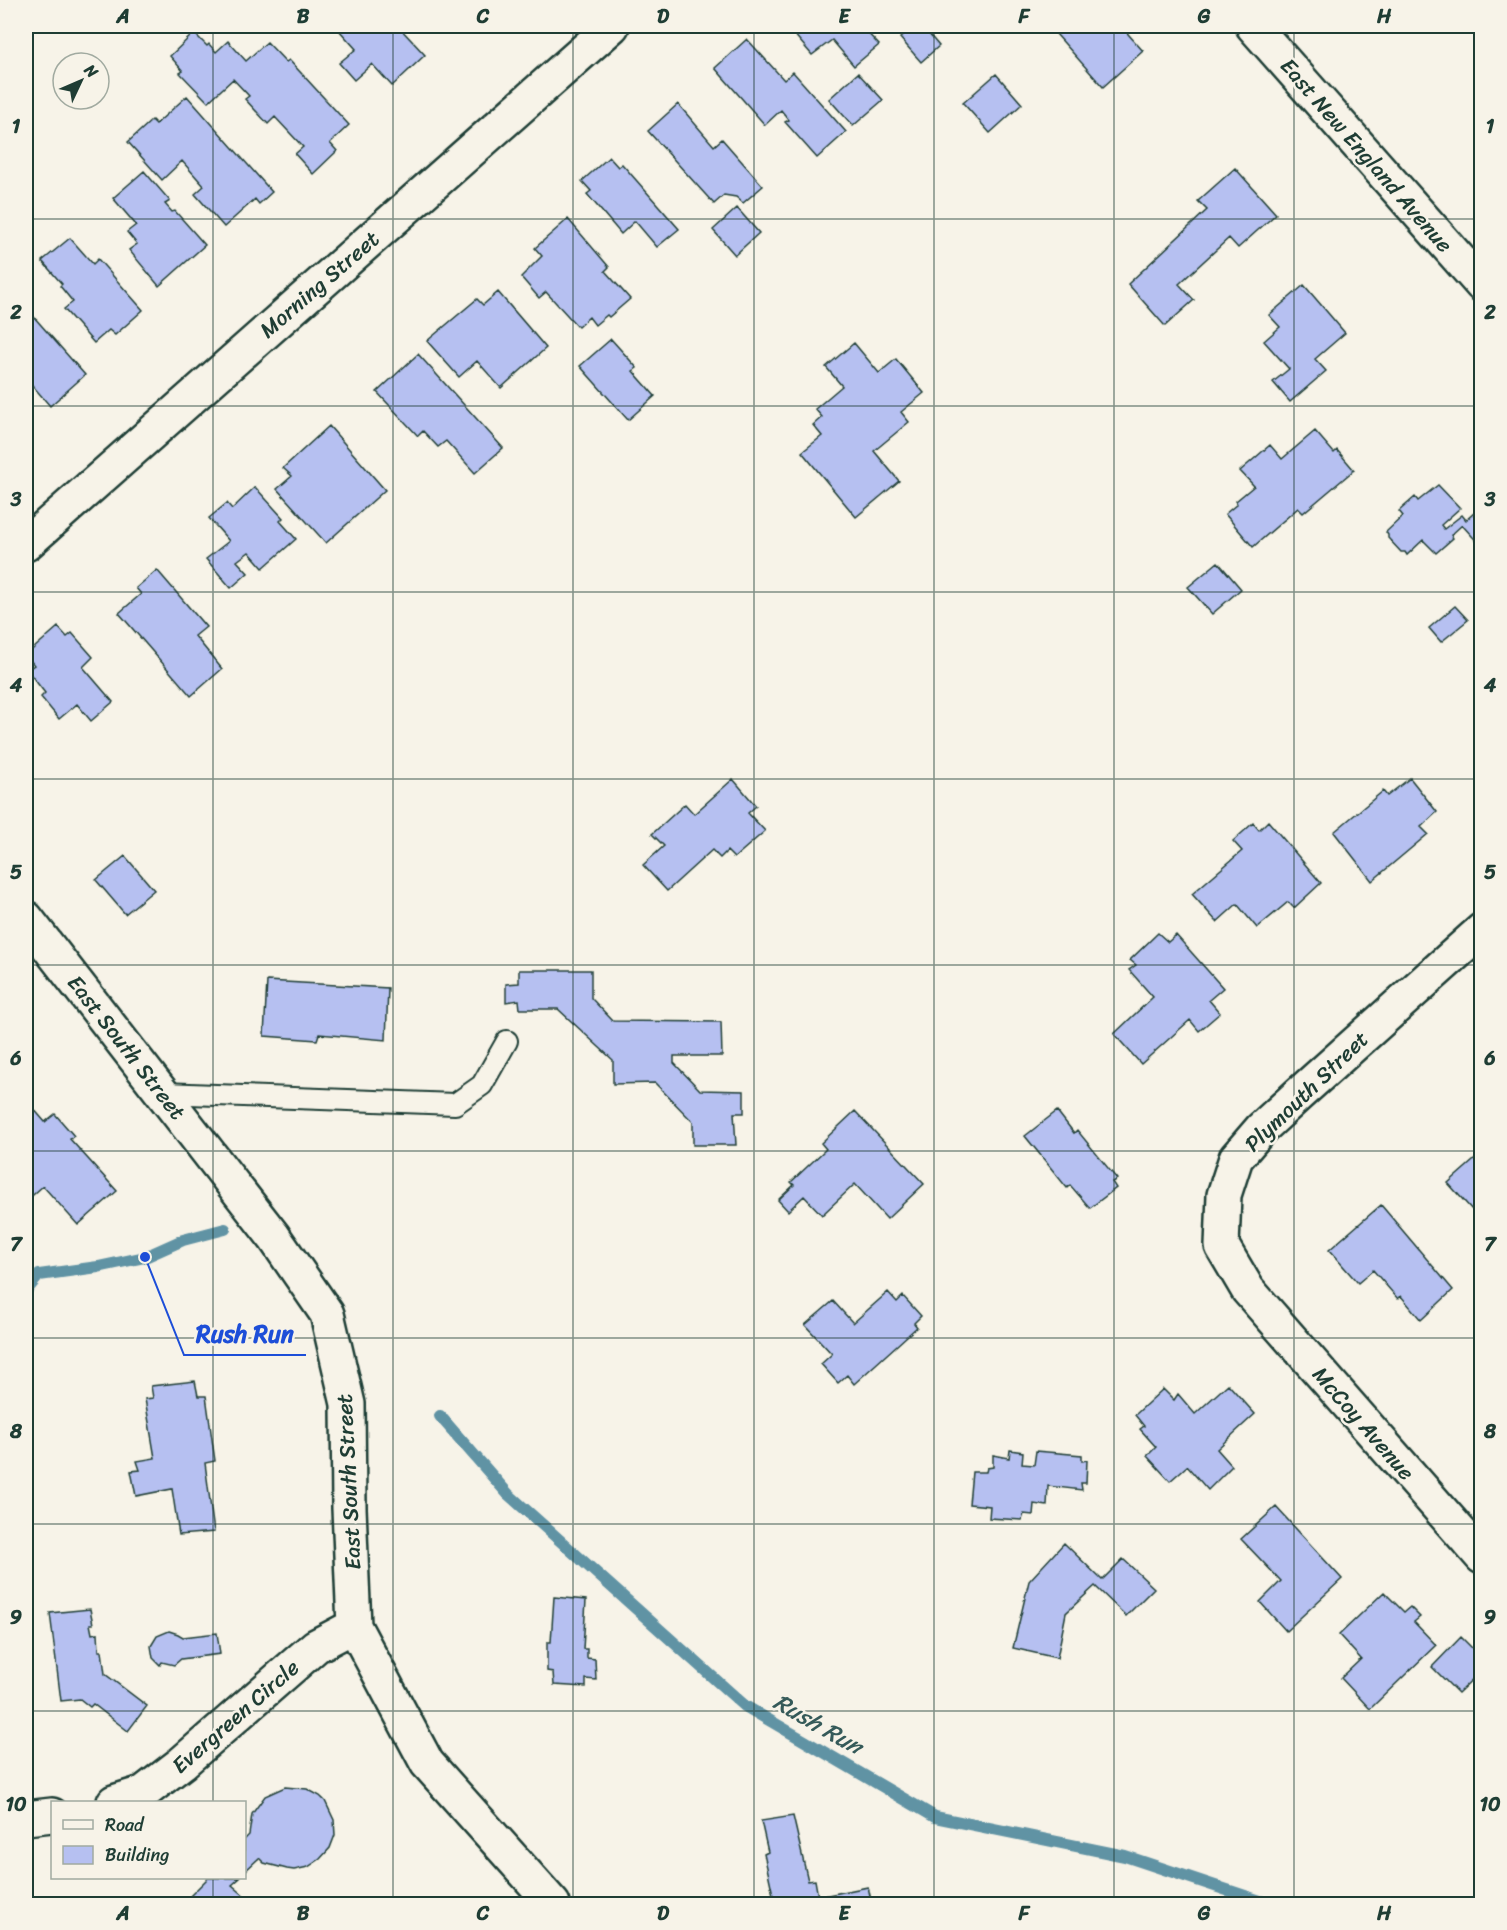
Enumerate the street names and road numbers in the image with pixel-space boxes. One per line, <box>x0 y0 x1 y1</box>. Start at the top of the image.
street label: East New England Avenue <box>1270 49 1463 262</box>
street label: Morning Street <box>250 220 389 348</box>
street label: East South Street <box>57 966 196 1129</box>
street label: Plymouth Street <box>1235 1021 1378 1162</box>
street label: McCoy Avenue <box>1302 1357 1425 1490</box>
street label: East South Street <box>324 1393 373 1571</box>
street label: Evergreen Circle <box>162 1649 308 1784</box>

